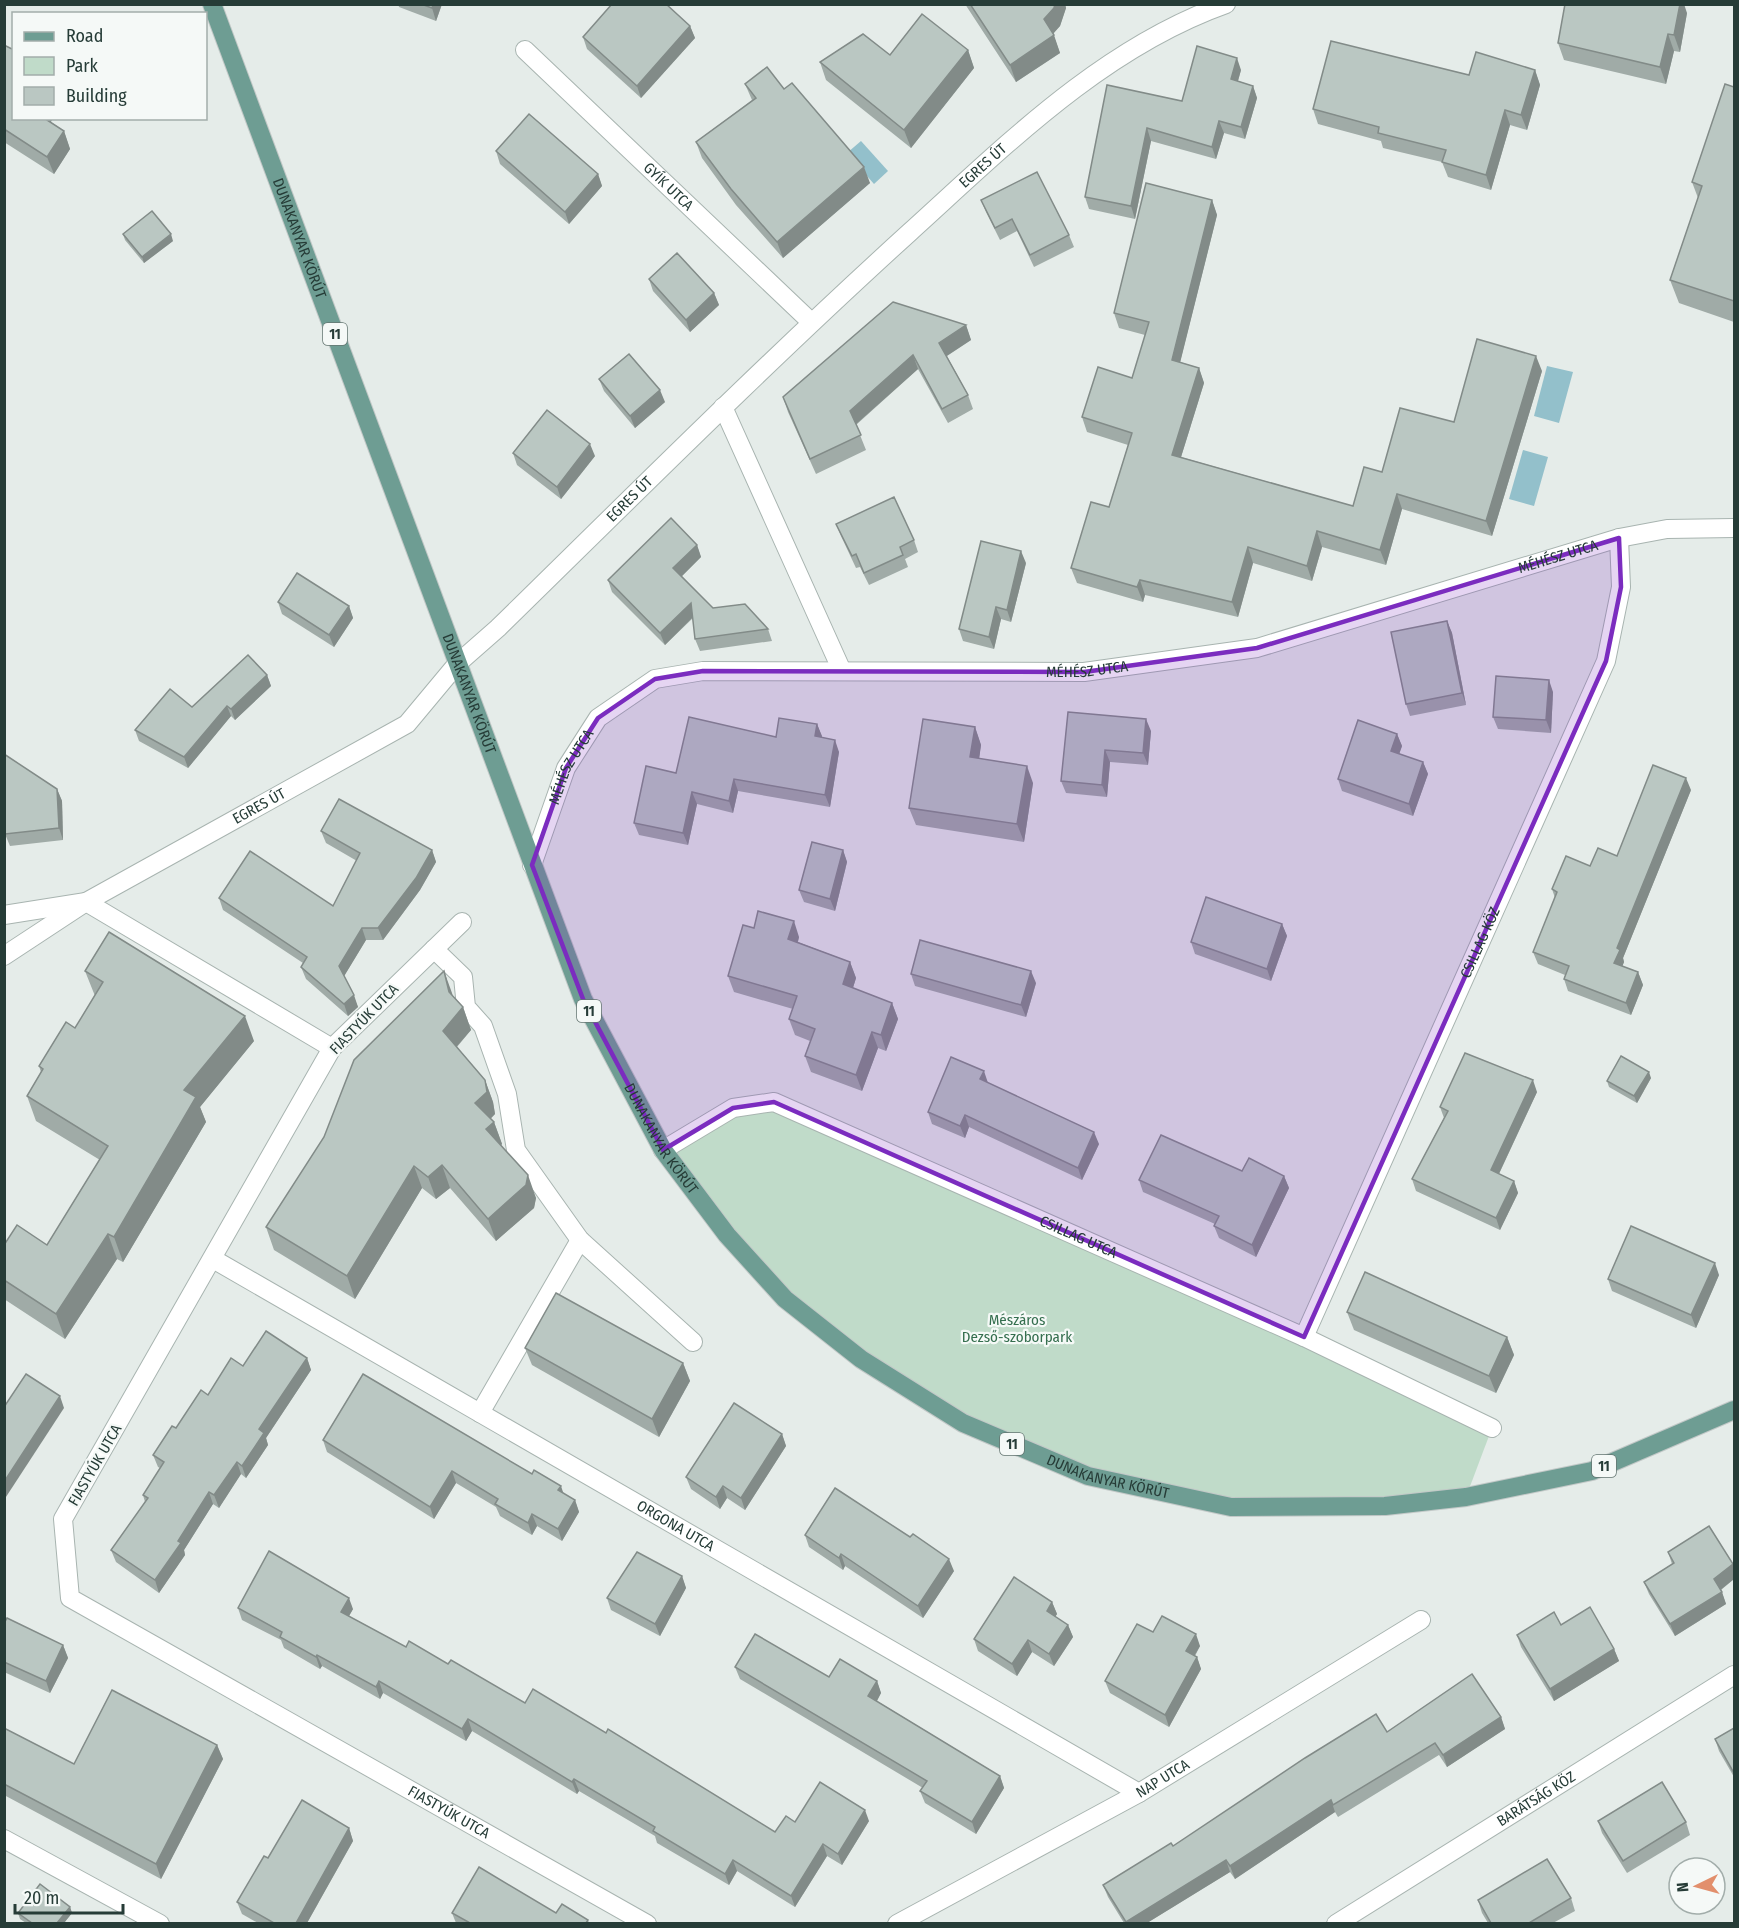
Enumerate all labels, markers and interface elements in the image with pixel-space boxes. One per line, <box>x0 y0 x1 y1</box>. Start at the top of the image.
legend <box>12 12 207 120</box>
text: Road <box>66 25 103 47</box>
text: Park <box>66 55 99 77</box>
text: Building <box>66 85 127 107</box>
street label: EGRES ÚT <box>955 140 1010 192</box>
street label: GYÍK UTCA <box>640 159 697 214</box>
street label: DUNAKANYAR KÖRÚT <box>269 176 330 301</box>
road number: 11 <box>323 323 347 345</box>
street label: EGRES ÚT <box>603 473 656 526</box>
street label: MÉHÉSZ UTCA <box>1516 536 1600 577</box>
street label: DUNAKANYAR KÖRÚT <box>439 631 500 756</box>
street label: MÉHÉSZ UTCA <box>1046 657 1129 681</box>
street label: MÉHÉSZ UTCA <box>545 726 598 807</box>
street label: EGRES ÚT <box>230 784 288 828</box>
street label: CSILLAG KÖZ <box>1456 904 1504 981</box>
street label: FIASTYÚK UTCA <box>326 980 402 1058</box>
road number: 11 <box>577 1000 601 1022</box>
street label: DUNAKANYAR KÖRÚT <box>620 1080 702 1197</box>
street label: CSILLAG UTCA <box>1037 1212 1120 1262</box>
park label: Mészáros Dezső-szoborpark <box>962 1311 1072 1346</box>
street label: FIASTYÚK UTCA <box>64 1421 126 1509</box>
road number: 11 <box>1000 1433 1024 1455</box>
street label: DUNAKANYAR KÖRÚT <box>1044 1451 1171 1502</box>
road number: 11 <box>1592 1455 1616 1477</box>
street label: ORGONA UTCA <box>634 1496 718 1555</box>
street label: NAP UTCA <box>1133 1755 1193 1802</box>
street label: BARÁTSÁG KÖZ <box>1494 1768 1579 1830</box>
street label: FIASTYÚK UTCA <box>405 1782 493 1842</box>
north arrow <box>1667 1856 1727 1916</box>
scale bar <box>15 1877 123 1915</box>
text: N <box>1673 1882 1692 1893</box>
text: 20 m <box>24 1887 59 1909</box>

